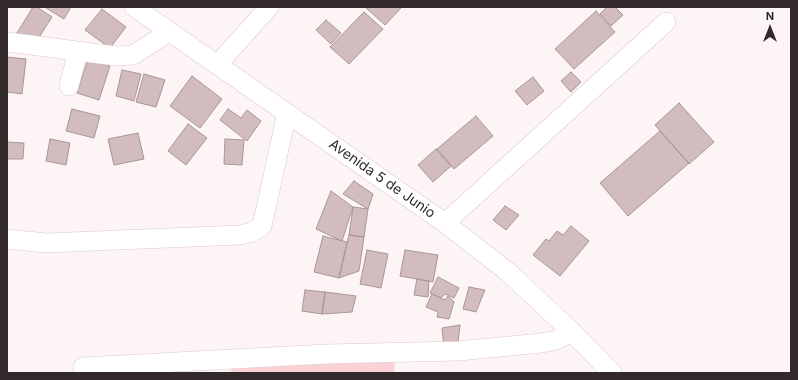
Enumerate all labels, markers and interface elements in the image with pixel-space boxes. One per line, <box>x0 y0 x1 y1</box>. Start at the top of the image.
north arrow <box>750 8 790 48</box>
text: N <box>766 9 774 23</box>
street label: Avenida 5 de Junio <box>326 136 438 222</box>

